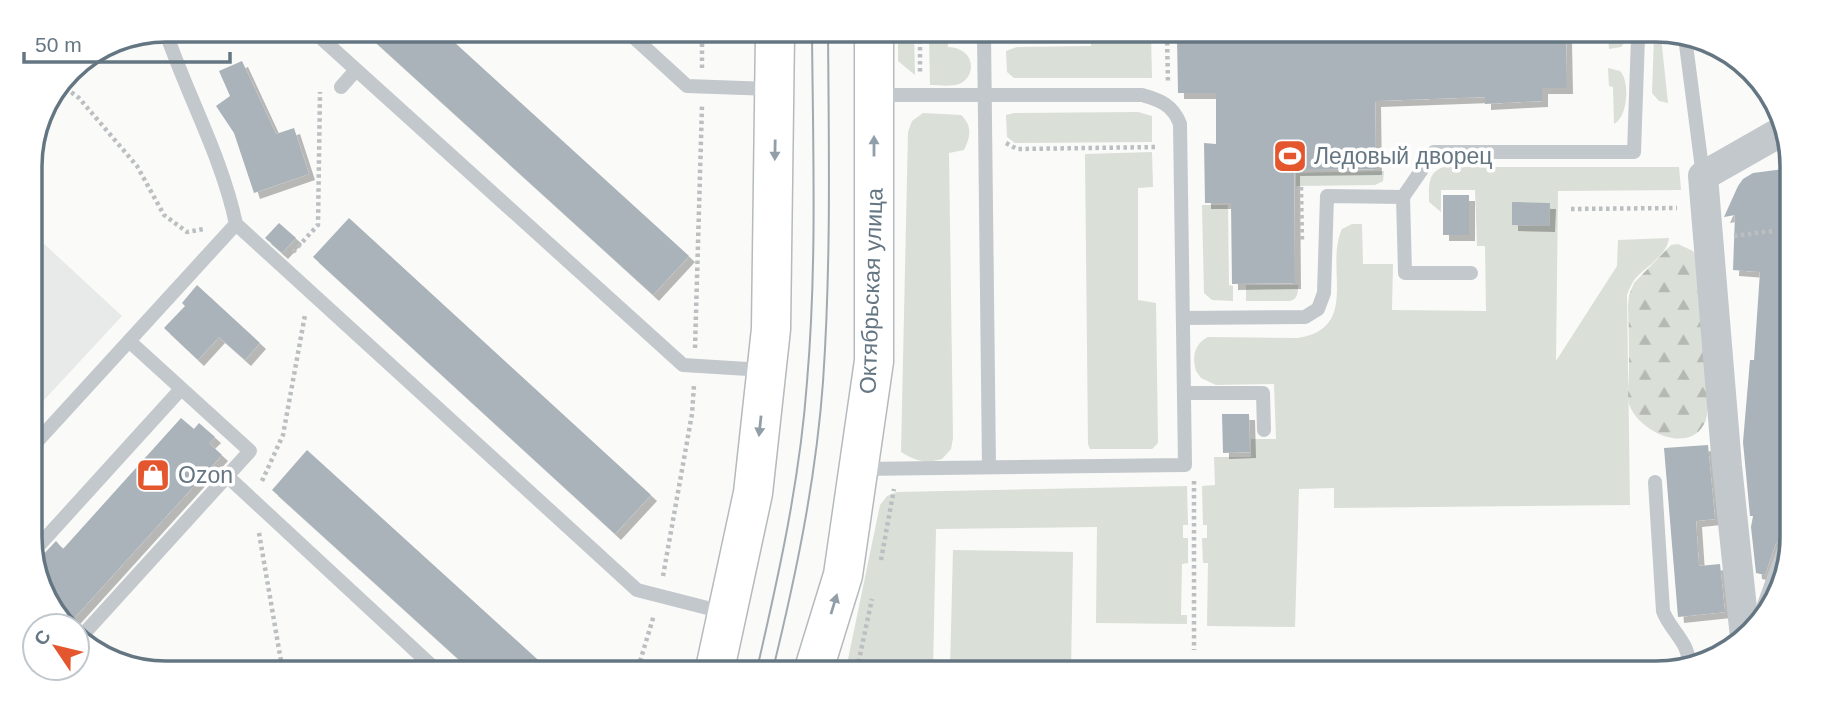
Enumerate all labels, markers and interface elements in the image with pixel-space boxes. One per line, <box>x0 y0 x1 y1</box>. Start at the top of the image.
scale bar <box>24 21 231 65</box>
text: 50 m <box>35 33 82 56</box>
one-way arrow <box>868 135 880 157</box>
sports icon: Ледовый дворец <box>1271 137 1309 175</box>
one-way arrow <box>769 139 781 161</box>
place label: Ледовый дворец <box>1314 143 1493 169</box>
street label: Октябрьская улица <box>854 187 888 394</box>
one-way arrow <box>755 415 766 437</box>
shop icon: Ozon <box>134 456 172 494</box>
place label: Ozon <box>178 462 233 488</box>
one-way arrow <box>830 593 840 614</box>
north arrow <box>21 612 91 682</box>
text: С <box>30 626 55 649</box>

